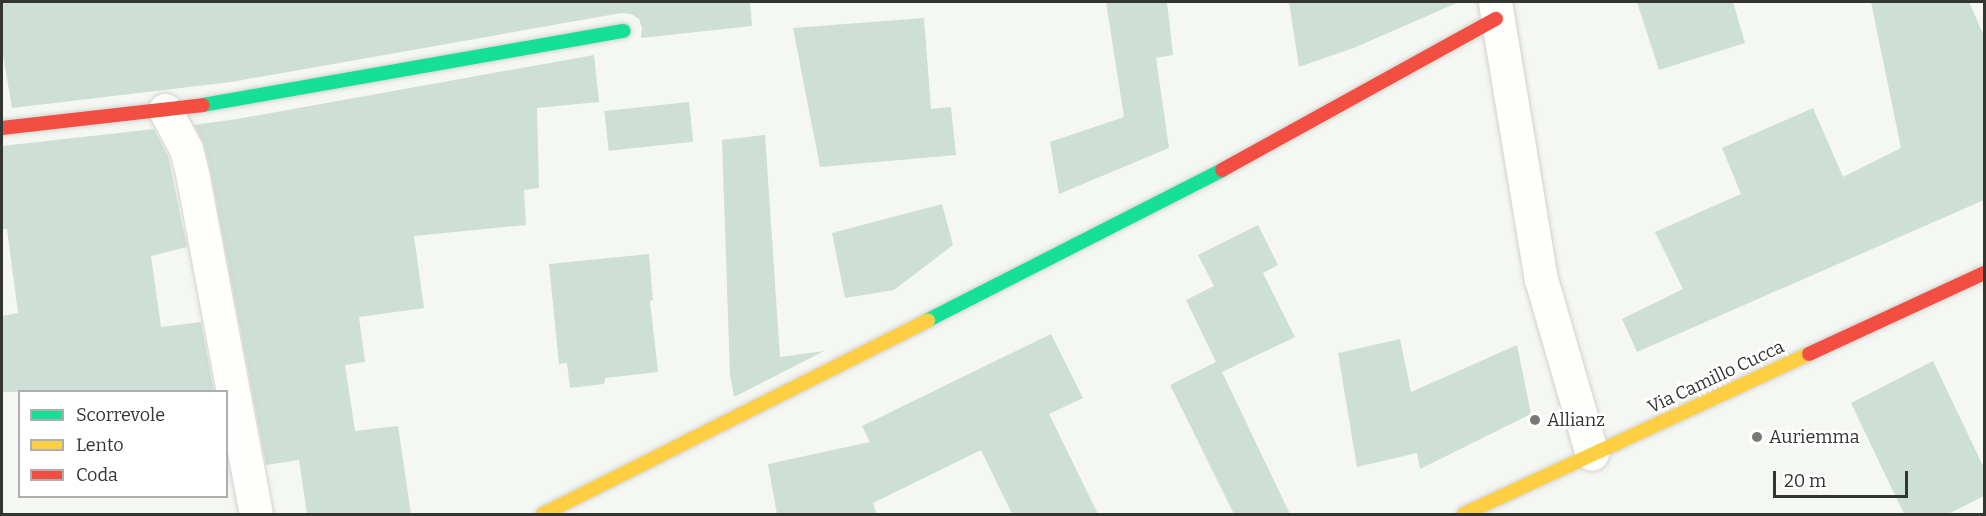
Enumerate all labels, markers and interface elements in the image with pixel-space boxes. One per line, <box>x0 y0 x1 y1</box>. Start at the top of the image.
street label: Via Camillo Cucca <box>1644 336 1788 418</box>
legend <box>18 390 228 498</box>
text: Scorrevole <box>76 404 165 426</box>
place label: Allianz <box>1547 409 1605 431</box>
marker: Allianz <box>1528 413 1542 427</box>
place label: Auriemma <box>1769 426 1859 448</box>
marker: Auriemma <box>1750 430 1764 444</box>
text: Lento <box>76 434 124 456</box>
scale bar <box>1776 459 1911 497</box>
text: Coda <box>76 464 118 486</box>
text: 20 m <box>1784 470 1826 492</box>

